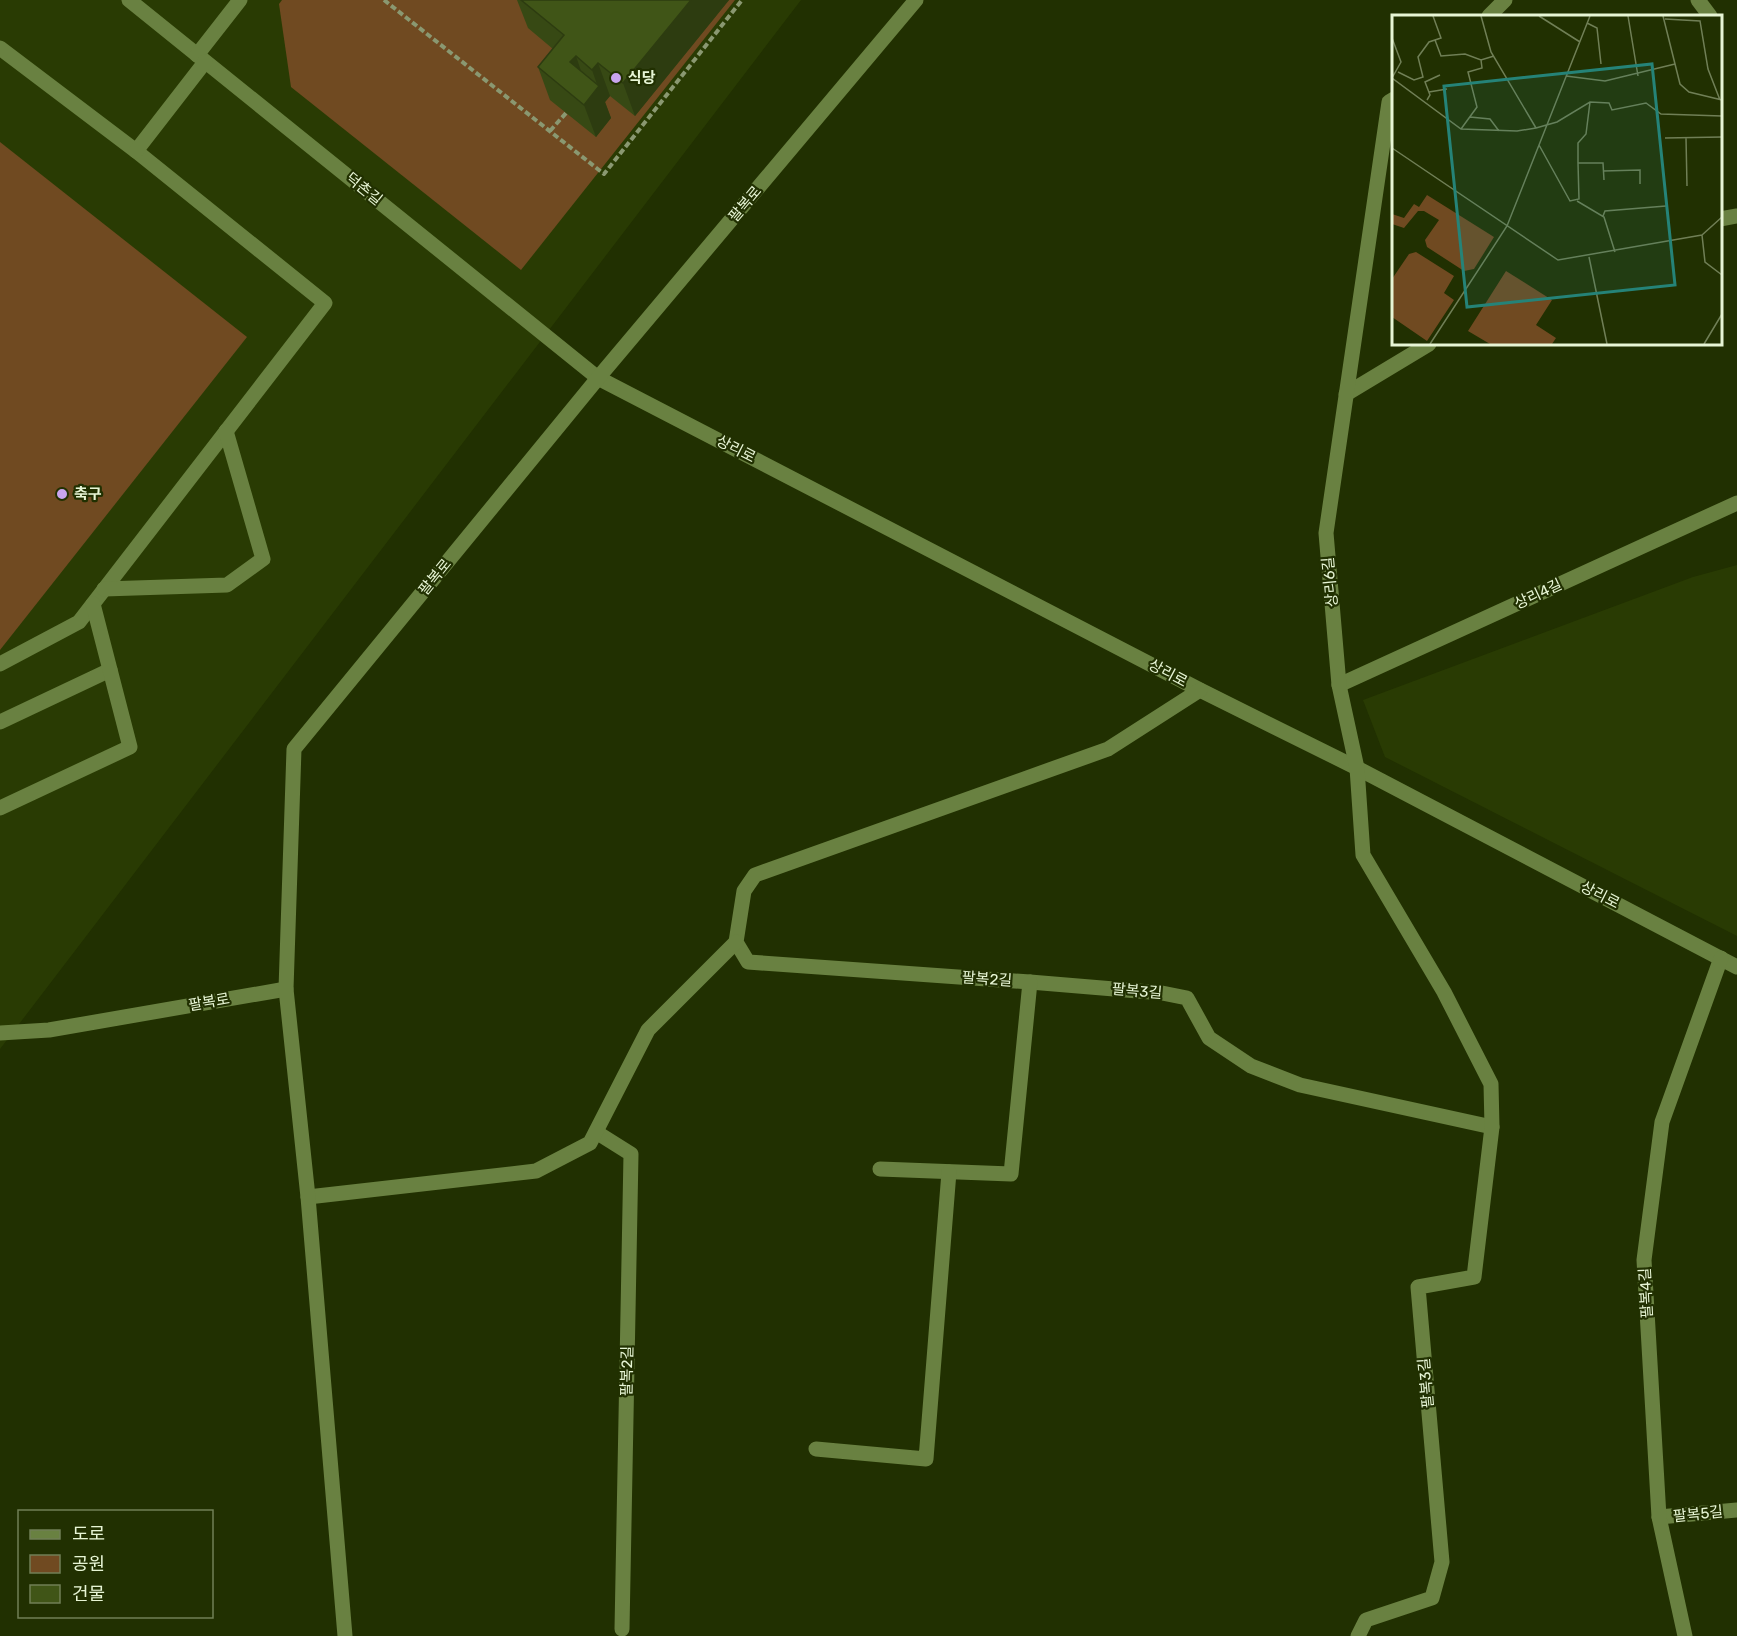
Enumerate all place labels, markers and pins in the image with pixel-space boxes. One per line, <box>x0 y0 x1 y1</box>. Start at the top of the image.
place label: 식당 <box>628 69 656 87</box>
marker: 식당 <box>609 71 623 85</box>
place label: 축구 <box>74 485 102 503</box>
marker: 축구 <box>55 487 69 501</box>

